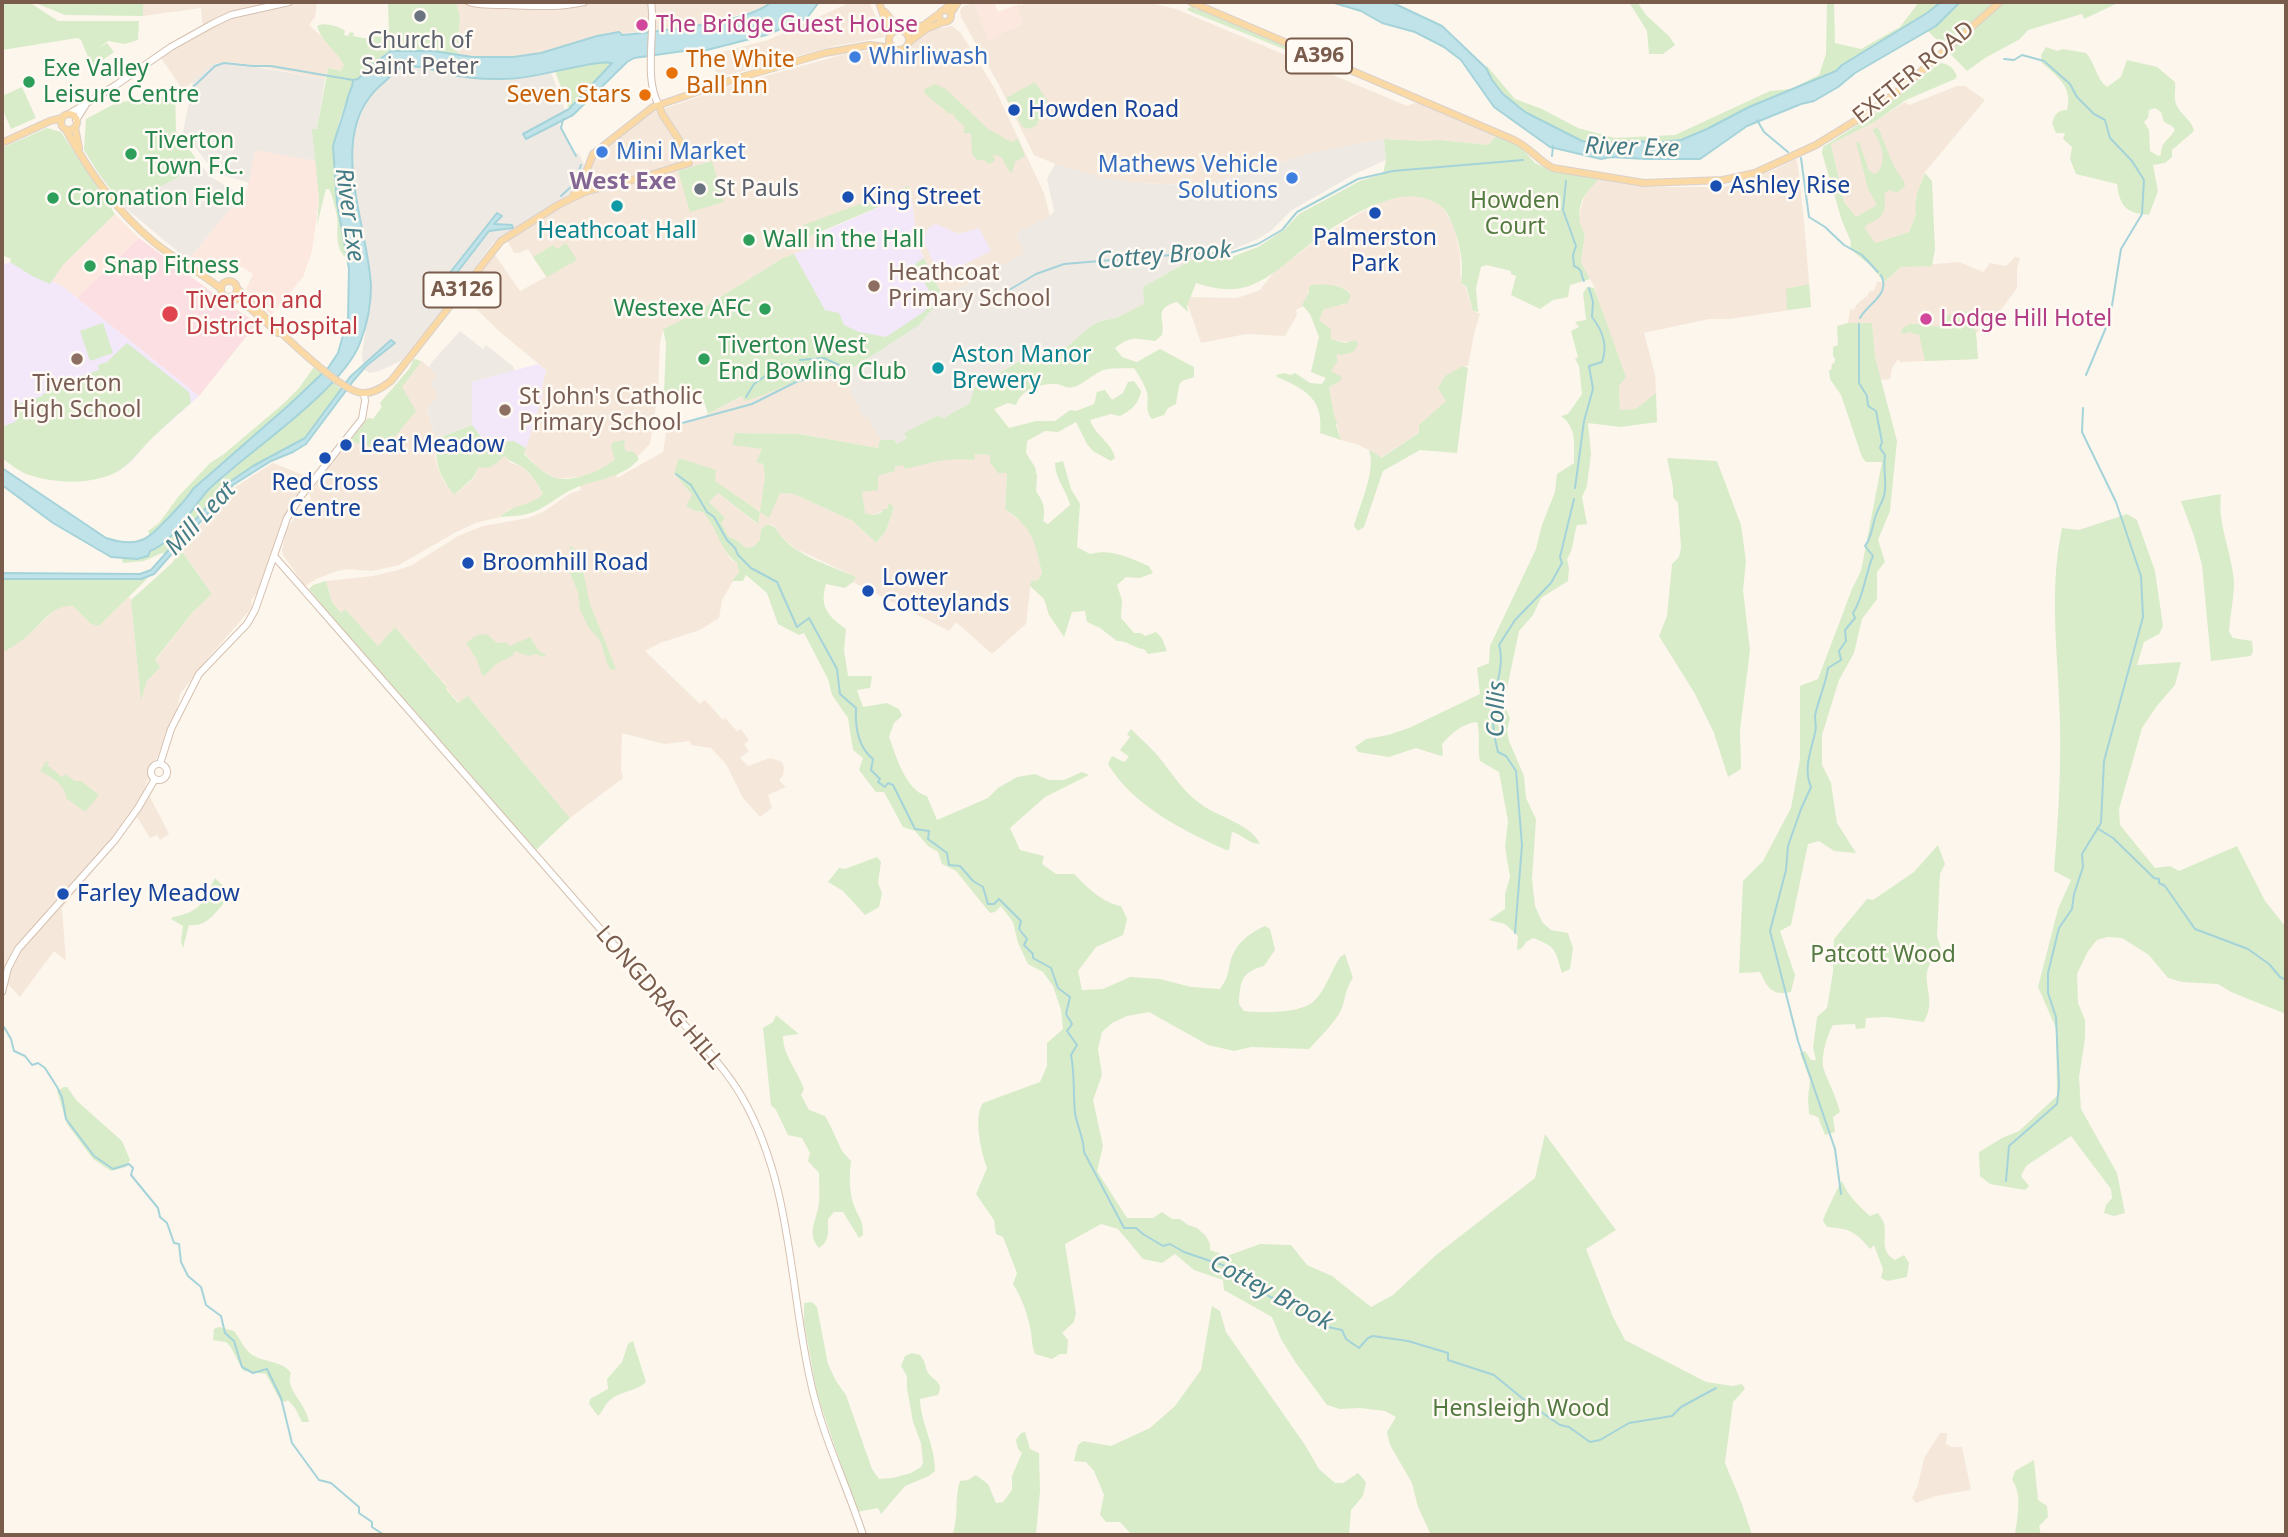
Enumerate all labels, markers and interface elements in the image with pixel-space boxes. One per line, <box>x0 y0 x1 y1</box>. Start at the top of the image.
marker: Church of Saint Peter <box>412 8 428 24</box>
place label: The Bridge Guest House <box>656 11 918 39</box>
street label: EXETER ROAD <box>1848 16 1980 130</box>
marker: The Bridge Guest House <box>634 17 650 33</box>
place label: Church of Saint Peter <box>361 27 479 81</box>
road number: A396 <box>1286 38 1352 74</box>
place label: Whirliwash <box>869 43 988 71</box>
place label: The White Ball Inn <box>686 46 795 100</box>
marker: Whirliwash <box>847 49 863 65</box>
place label: Exe Valley Leisure Centre <box>43 55 199 109</box>
marker: The White Ball Inn <box>664 65 680 81</box>
marker: Exe Valley Leisure Centre <box>21 74 37 90</box>
place label: Seven Stars <box>507 81 631 109</box>
marker: Seven Stars <box>637 87 653 103</box>
place label: Howden Road <box>1028 96 1179 124</box>
marker: Howden Road <box>1006 102 1022 118</box>
place label: Tiverton Town F.C. <box>145 127 244 181</box>
water label: River Exe <box>1584 132 1680 164</box>
place label: Mini Market <box>616 138 746 166</box>
marker: Mini Market <box>594 144 610 160</box>
marker: Tiverton Town F.C. <box>123 146 139 162</box>
place label: Mathews Vehicle Solutions <box>1098 151 1278 205</box>
water label: River Exe <box>328 166 370 264</box>
district label: West Exe <box>570 168 676 196</box>
marker: Mathews Vehicle Solutions <box>1284 170 1300 186</box>
place label: Ashley Rise <box>1730 172 1850 200</box>
place label: St Pauls <box>714 175 799 203</box>
marker: Ashley Rise <box>1708 178 1724 194</box>
marker: St Pauls <box>692 181 708 197</box>
place label: King Street <box>862 183 981 211</box>
place label: Coronation Field <box>67 184 245 212</box>
park label: Howden Court <box>1470 187 1560 241</box>
marker: King Street <box>840 189 856 205</box>
marker: Coronation Field <box>45 190 61 206</box>
marker: Heathcoat Hall <box>609 198 625 214</box>
marker: Palmerston Park <box>1367 205 1383 221</box>
place label: Heathcoat Hall <box>537 217 697 245</box>
place label: Palmerston Park <box>1313 224 1437 278</box>
place label: Wall in the Hall <box>763 226 924 254</box>
marker: Wall in the Hall <box>741 232 757 248</box>
water label: Cottey Brook <box>1096 236 1232 276</box>
place label: Snap Fitness <box>104 252 239 280</box>
marker: Snap Fitness <box>82 258 98 274</box>
place label: Heathcoat Primary School <box>888 259 1051 313</box>
road number: A3126 <box>424 272 500 308</box>
marker: Heathcoat Primary School <box>866 278 882 294</box>
place label: Tiverton and District Hospital <box>186 287 358 341</box>
place label: Westexe AFC <box>613 295 751 323</box>
marker: Westexe AFC <box>757 301 773 317</box>
marker: Tiverton and District Hospital <box>160 304 180 324</box>
place label: Lodge Hill Hotel <box>1940 305 2112 333</box>
marker: Lodge Hill Hotel <box>1918 311 1934 327</box>
place label: Tiverton West End Bowling Club <box>718 332 907 386</box>
place label: Aston Manor Brewery <box>952 341 1092 395</box>
marker: Tiverton High School <box>69 351 85 367</box>
marker: Tiverton West End Bowling Club <box>696 351 712 367</box>
marker: Aston Manor Brewery <box>930 360 946 376</box>
place label: Tiverton High School <box>13 370 141 424</box>
place label: St John's Catholic Primary School <box>519 383 703 437</box>
marker: St John's Catholic Primary School <box>497 402 513 418</box>
place label: Leat Meadow <box>360 431 505 459</box>
marker: Leat Meadow <box>338 437 354 453</box>
marker: Red Cross Centre <box>317 450 333 466</box>
place label: Red Cross Centre <box>272 469 378 523</box>
water label: Mill Leat <box>160 476 242 562</box>
place label: Broomhill Road <box>482 549 649 577</box>
marker: Broomhill Road <box>460 555 476 571</box>
place label: Lower Cotteylands <box>882 564 1010 618</box>
marker: Lower Cotteylands <box>860 583 876 599</box>
water label: Collis <box>1482 680 1512 738</box>
place label: Farley Meadow <box>77 880 240 908</box>
marker: Farley Meadow <box>55 886 71 902</box>
street label: LONGDRAG HILL <box>589 921 729 1075</box>
park label: Patcott Wood <box>1810 941 1956 969</box>
water label: Cottey Brook <box>1205 1249 1337 1337</box>
park label: Hensleigh Wood <box>1432 1395 1610 1423</box>

